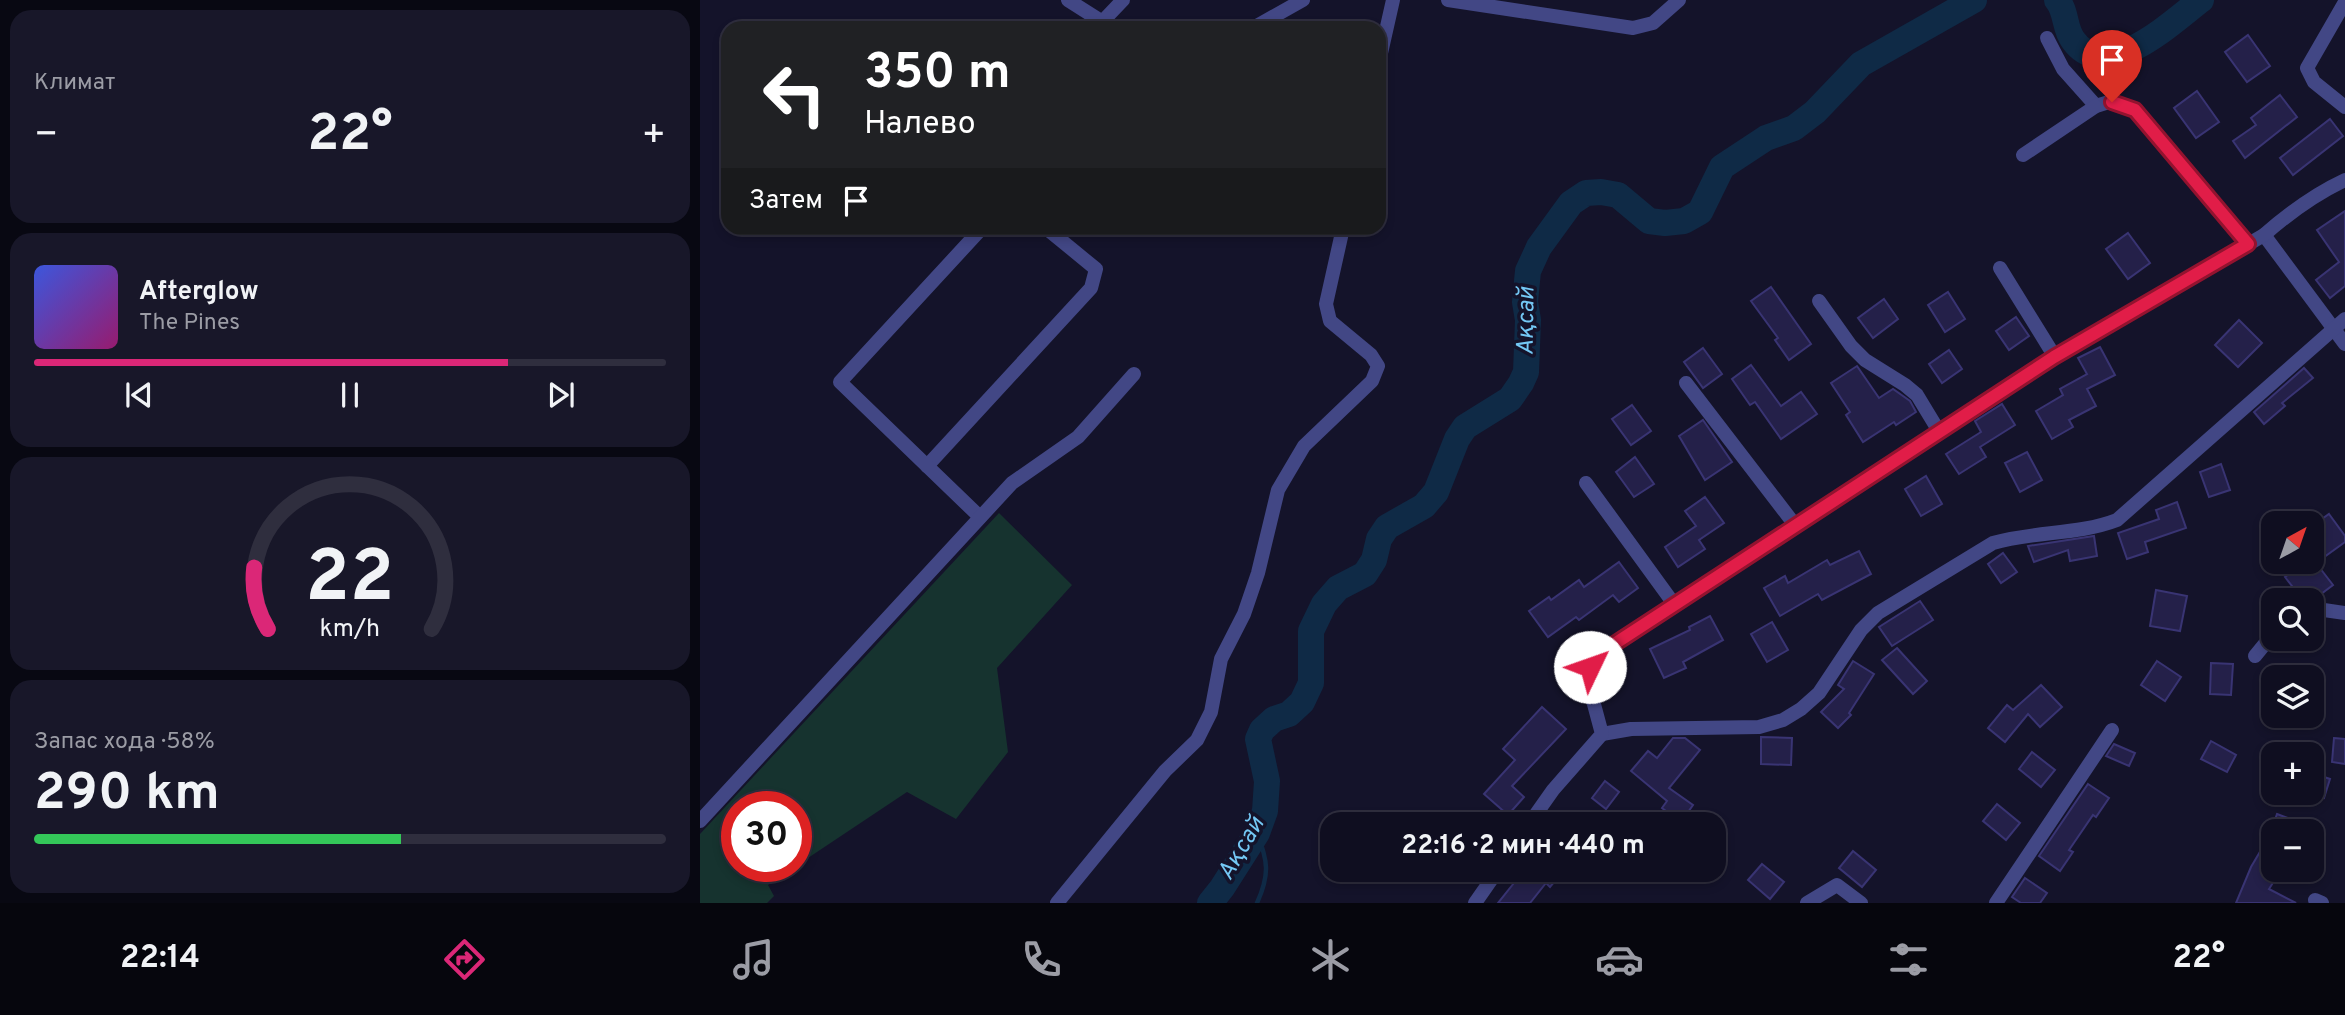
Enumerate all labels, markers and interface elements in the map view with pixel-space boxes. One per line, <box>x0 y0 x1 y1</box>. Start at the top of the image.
pin <box>2082 30 2142 102</box>
icon: arrive <box>2093 41 2131 79</box>
text: 350 m <box>864 44 1011 106</box>
icon: left <box>749 49 840 140</box>
text: Климат <box>34 69 115 98</box>
text: 22° <box>307 103 393 169</box>
text: Налево <box>864 105 976 145</box>
text: − <box>34 112 59 161</box>
text: + <box>641 112 666 161</box>
icon: arrive <box>837 182 875 220</box>
text: Затем <box>749 185 823 218</box>
text: Afterglow <box>139 276 259 309</box>
water label: Ақсай <box>1511 285 1543 355</box>
text: The Pines <box>139 309 240 338</box>
icon: previous <box>120 376 158 414</box>
icon: pause <box>331 376 369 414</box>
icon: next <box>542 376 580 414</box>
north arrow <box>2261 511 2324 574</box>
map controls <box>2261 511 2324 882</box>
text: 22 <box>305 536 395 628</box>
button: search <box>2261 588 2324 651</box>
text: km/h <box>320 614 380 646</box>
position arrow <box>1553 630 1627 704</box>
button: layers <box>2261 665 2324 728</box>
text: Запас хода · 58% <box>34 728 215 757</box>
button: + <box>2261 742 2324 805</box>
text: 290 km <box>34 762 220 828</box>
speed limit sign: 30 <box>721 791 812 882</box>
water label: Ақсай <box>1212 811 1273 886</box>
button: − <box>2261 819 2324 882</box>
text: 22:16 · 2 мин · 440 m <box>1401 830 1645 863</box>
icon: directions <box>440 935 489 984</box>
icon: music <box>729 935 778 984</box>
icon: phone <box>1017 935 1066 984</box>
icon: climate <box>1306 935 1355 984</box>
icon: car <box>1595 935 1644 984</box>
icon: filters <box>1884 935 1933 984</box>
text: 22:14 <box>120 939 200 979</box>
text: 22° <box>2173 939 2225 979</box>

